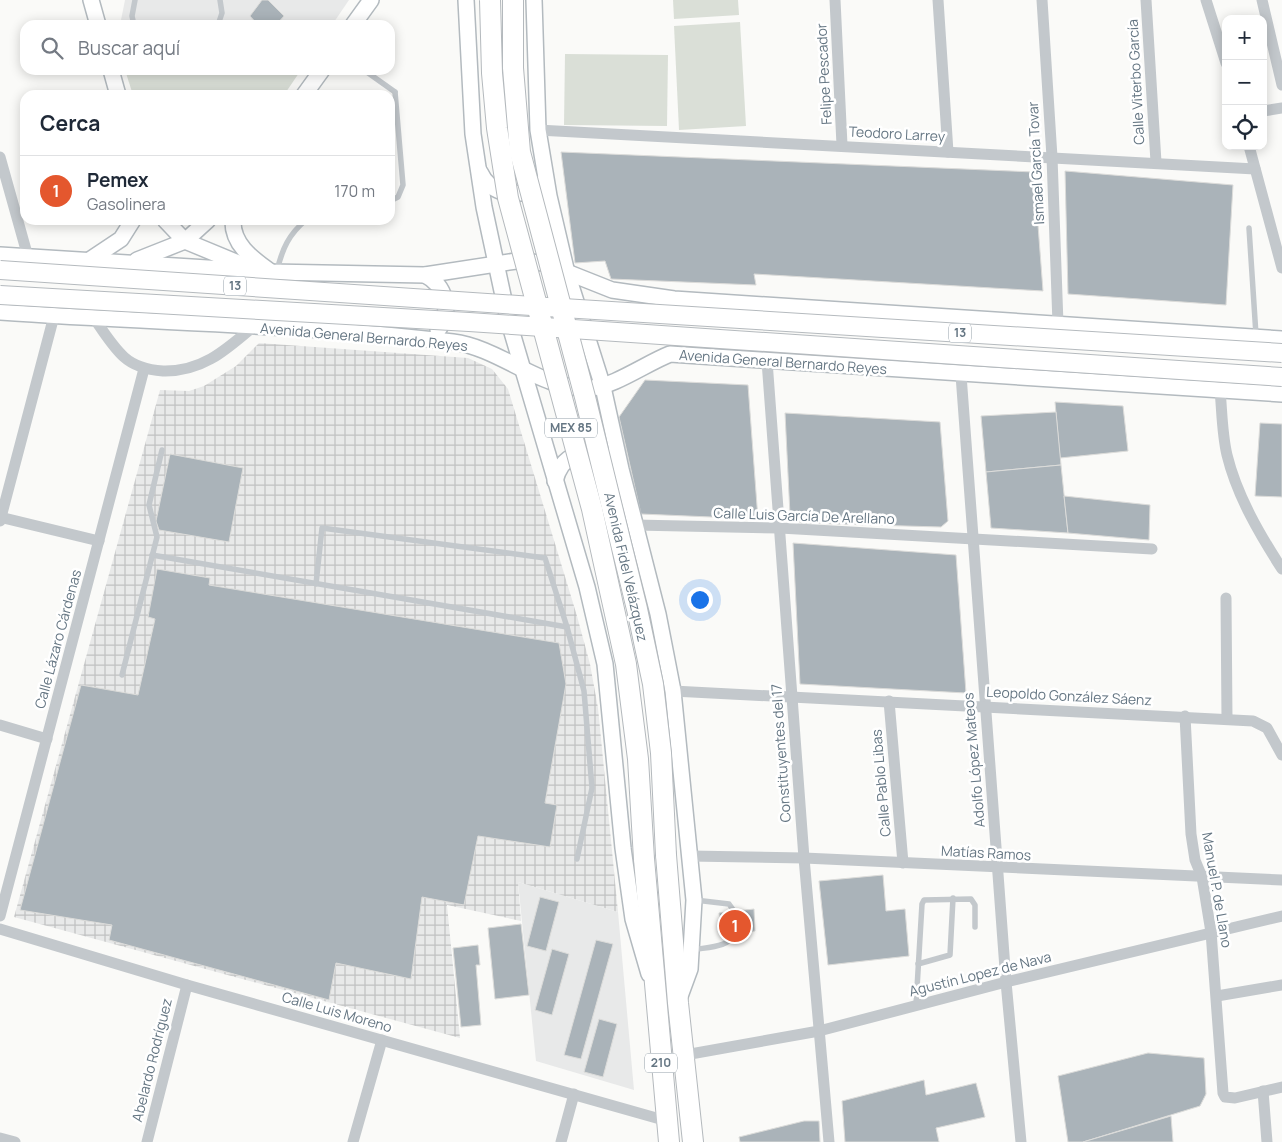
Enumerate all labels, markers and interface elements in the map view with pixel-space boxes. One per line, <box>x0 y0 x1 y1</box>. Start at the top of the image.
map controls <box>1222 15 1267 150</box>
button: + <box>1222 15 1267 60</box>
street label: Calle Viterbo García <box>1123 19 1148 145</box>
search box <box>20 20 395 75</box>
street label: Felipe Pescador <box>811 23 836 125</box>
icon: search <box>38 34 66 62</box>
text: Buscar aquí <box>78 35 180 61</box>
button: − <box>1222 60 1267 105</box>
street label: Ismael García Tovar <box>1023 101 1048 225</box>
button: locate <box>1222 105 1267 150</box>
text: Cerca <box>40 109 100 137</box>
street label: Teodoro Larrey <box>848 121 946 146</box>
text: Pemex <box>87 167 149 193</box>
text: 1 <box>52 180 60 202</box>
text: 170 m <box>334 180 375 202</box>
text: Gasolinera <box>87 193 166 215</box>
road number: 13 <box>224 276 246 296</box>
street label: Avenida General Bernardo Reyes <box>260 318 469 355</box>
road number: 13 <box>949 323 971 342</box>
street label: Avenida General Bernardo Reyes <box>679 345 888 378</box>
road number: MEX 85 <box>545 418 597 438</box>
street label: Avenida Fidel Velázquez <box>600 490 653 643</box>
street label: Calle Luis García De Arellano <box>713 503 895 528</box>
street label: Calle Lázaro Cárdenas <box>30 567 85 711</box>
your location <box>687 587 713 613</box>
street label: Leopoldo González Sáenz <box>986 682 1152 709</box>
street label: Constituyentes del 17 <box>766 683 795 823</box>
street label: Adolfo López Mateos <box>958 692 989 828</box>
street label: Calle Pablo Libas <box>866 729 895 838</box>
street label: Manuel P. de Llano <box>1198 831 1237 949</box>
street label: Matías Ramos <box>940 841 1032 864</box>
pin: 1 <box>719 907 751 945</box>
street label: Agustín Lopez de Nava <box>907 947 1053 1000</box>
street label: Calle Luis Moreno <box>280 987 394 1036</box>
street label: Abelardo Rodríguez <box>127 996 176 1124</box>
road number: 210 <box>645 1054 677 1072</box>

